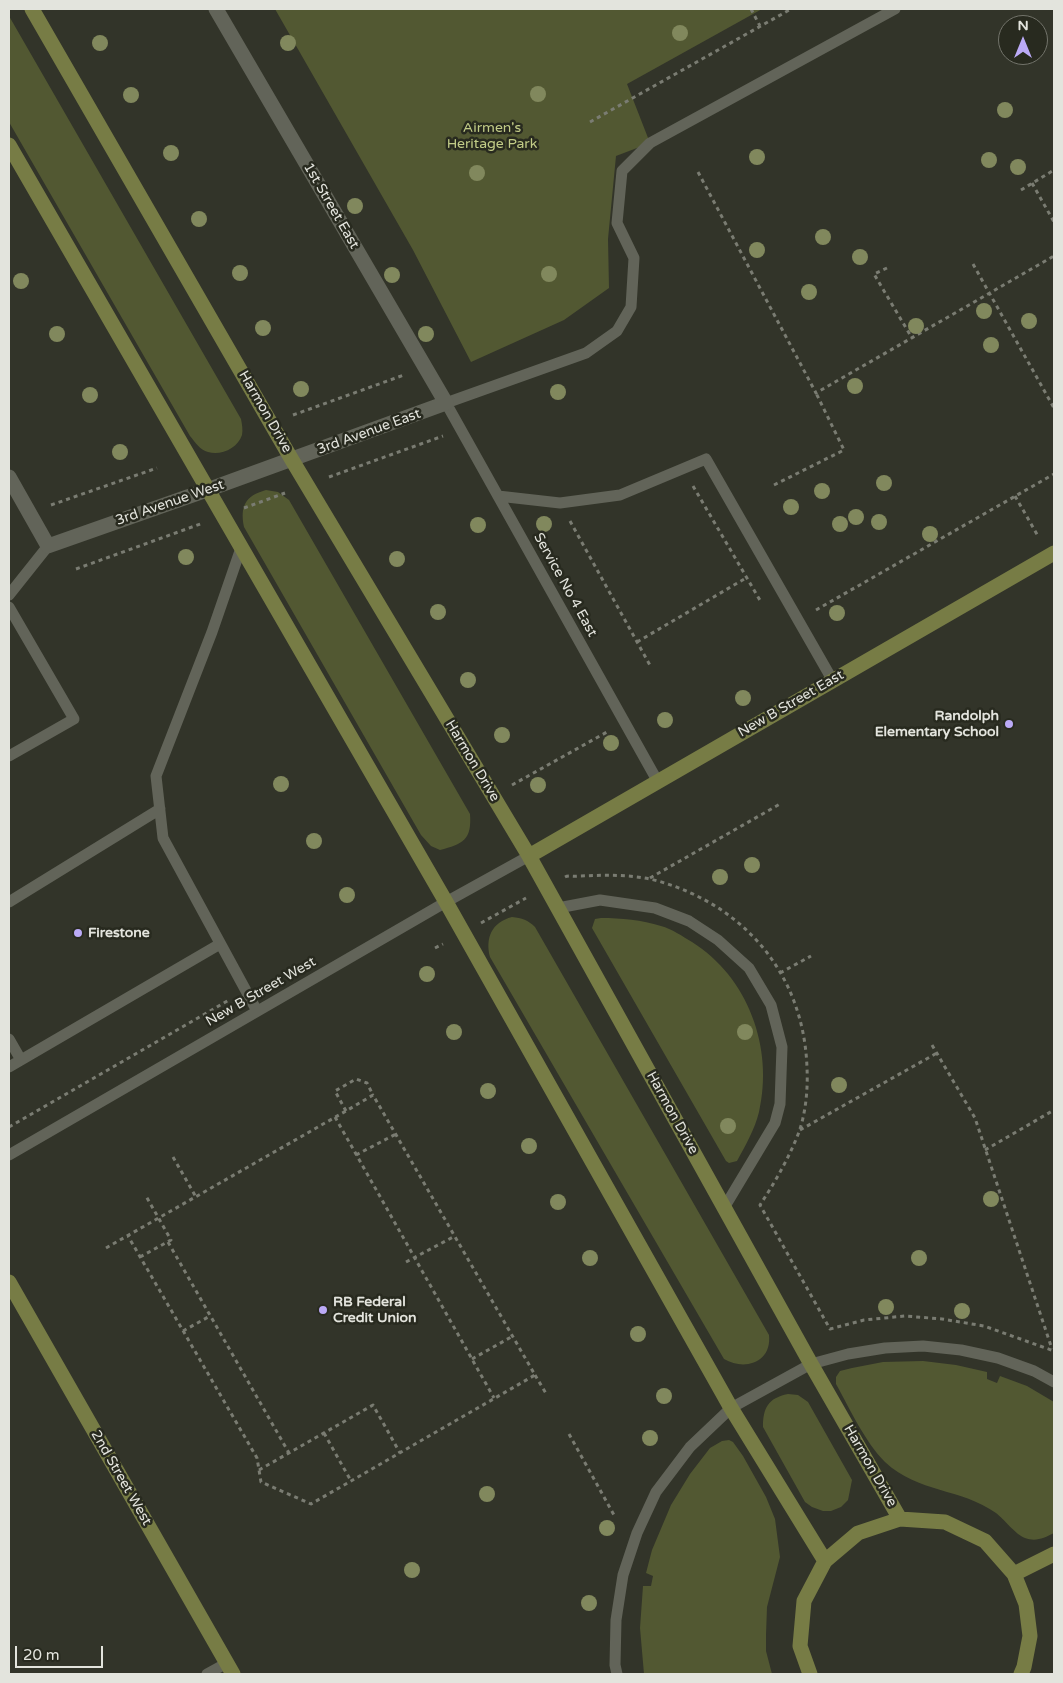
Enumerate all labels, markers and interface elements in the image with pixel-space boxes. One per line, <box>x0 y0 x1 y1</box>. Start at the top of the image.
north arrow <box>998 15 1048 65</box>
text: N <box>1017 17 1029 34</box>
park label: Airmen's Heritage Park <box>447 120 537 152</box>
street label: 1st Street East <box>300 160 362 252</box>
street label: Harmon Drive <box>235 368 295 456</box>
street label: 3rd Avenue East <box>315 405 423 459</box>
street label: 3rd Avenue West <box>114 477 226 529</box>
street label: Service No 4 East <box>530 530 600 640</box>
street label: New B Street East <box>735 667 847 741</box>
place label: Randolph Elementary School <box>875 708 999 740</box>
street label: Harmon Drive <box>441 717 503 805</box>
marker: Randolph Elementary School <box>1003 718 1015 730</box>
place label: Firestone <box>88 925 150 941</box>
marker: Firestone <box>72 927 84 939</box>
street label: New B Street West <box>203 954 319 1030</box>
street label: Harmon Drive <box>642 1069 702 1157</box>
place label: RB Federal Credit Union <box>333 1294 416 1326</box>
marker: RB Federal Credit Union <box>317 1304 329 1316</box>
street label: Harmon Drive <box>840 1422 900 1510</box>
street label: 2nd Street West <box>87 1428 155 1528</box>
scale bar <box>18 1636 105 1668</box>
text: 20 m <box>23 1646 60 1664</box>

